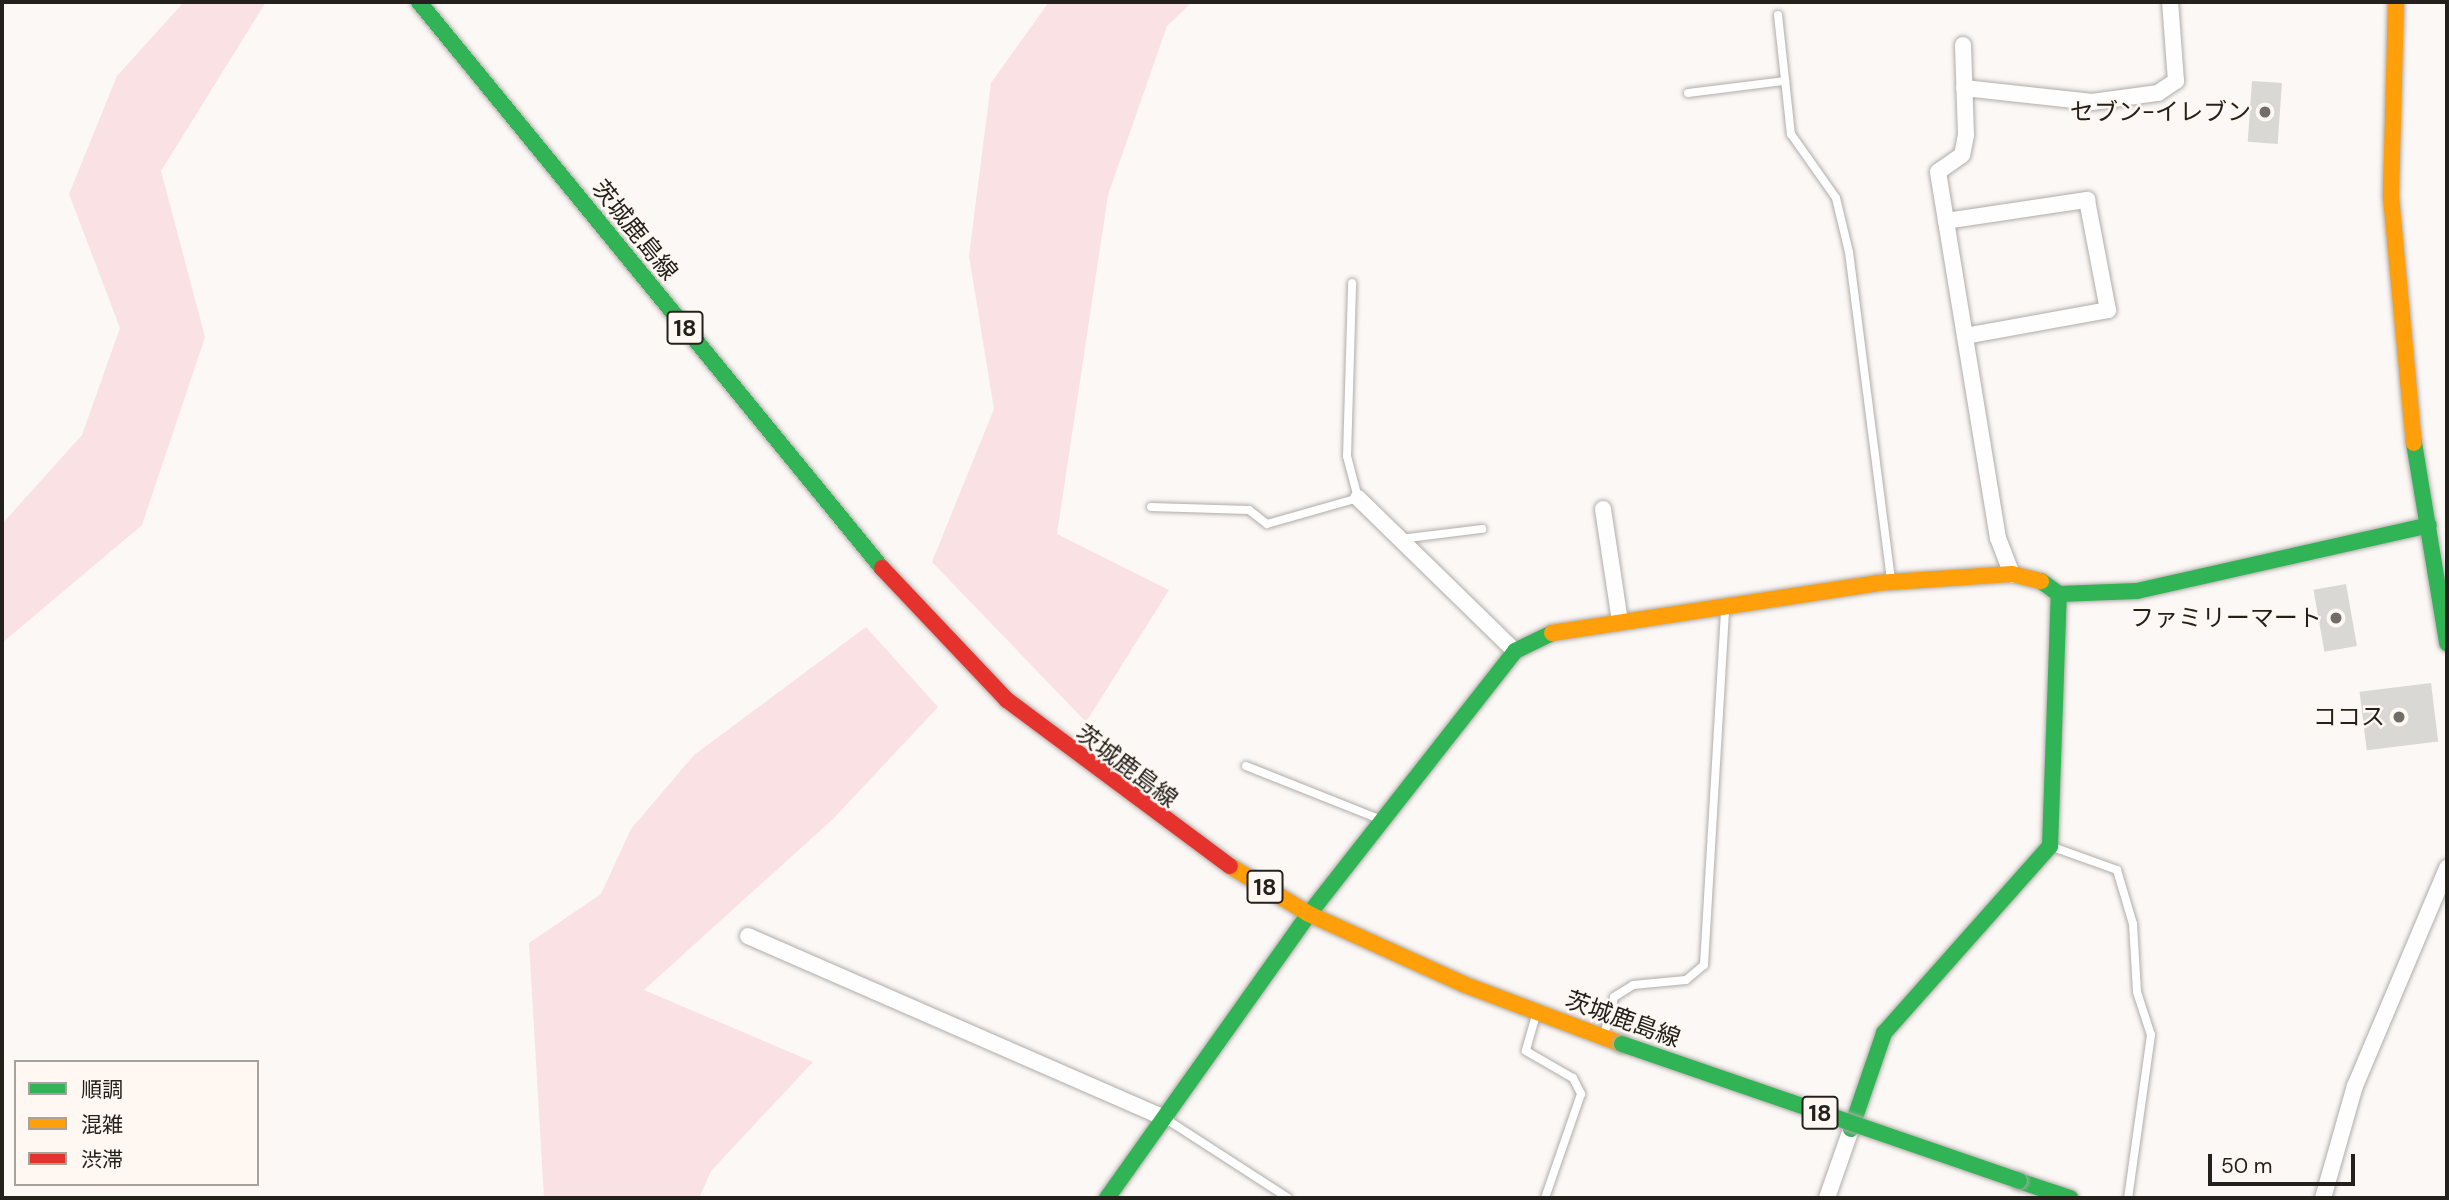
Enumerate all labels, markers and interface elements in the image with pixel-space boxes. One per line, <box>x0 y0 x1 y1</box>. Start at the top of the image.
place label: セブン-イレブン <box>2070 98 2251 126</box>
marker: セブン-イレブン <box>2257 104 2273 120</box>
street label: 茨城鹿島線 <box>586 174 684 286</box>
road number: 18 <box>666 308 704 348</box>
place label: ファミリーマート <box>2130 604 2322 632</box>
marker: ファミリーマート <box>2328 610 2344 626</box>
place label: ココス <box>2313 703 2385 731</box>
marker: ココス <box>2391 709 2407 725</box>
street label: 茨城鹿島線 <box>1070 718 1184 814</box>
road number: 18 <box>1246 867 1284 906</box>
street label: 茨城鹿島線 <box>1562 985 1684 1053</box>
legend <box>14 1060 259 1186</box>
text: 順調 <box>81 1076 123 1104</box>
road number: 18 <box>1801 1094 1839 1132</box>
text: 混雑 <box>81 1111 123 1139</box>
scale bar <box>2211 1140 2358 1184</box>
text: 渋滞 <box>81 1146 123 1174</box>
text: 50 m <box>2221 1152 2272 1180</box>

